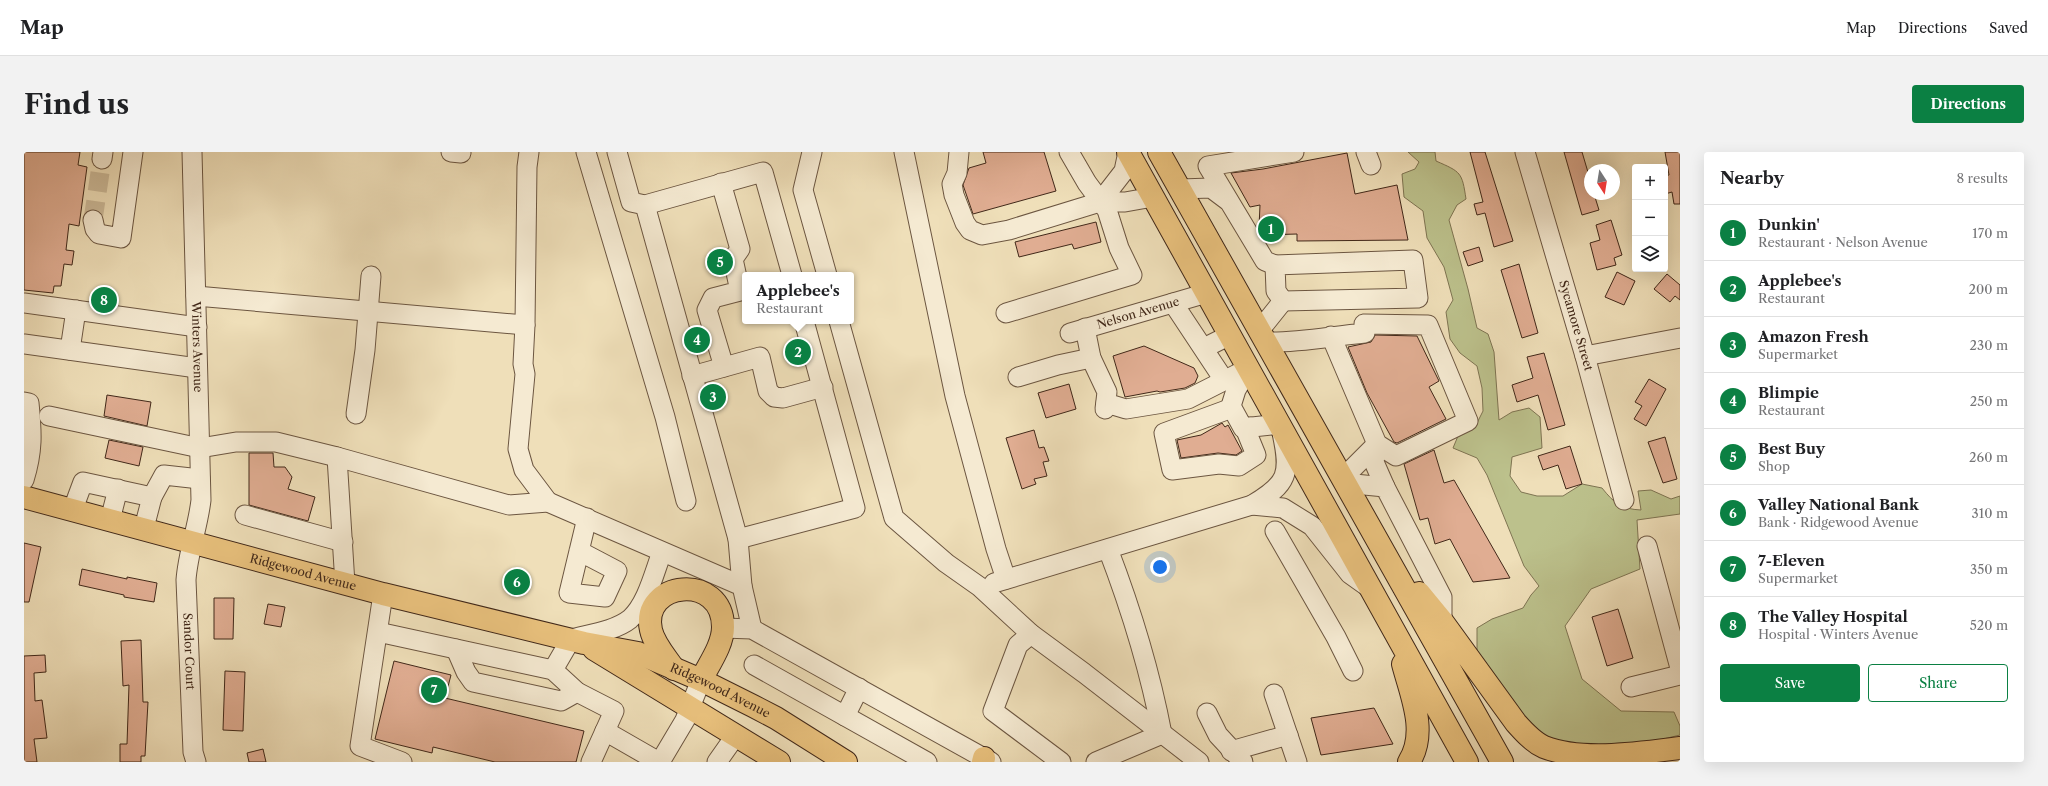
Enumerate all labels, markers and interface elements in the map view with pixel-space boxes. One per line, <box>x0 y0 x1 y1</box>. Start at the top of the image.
text: Map <box>20 16 64 39</box>
text: Map <box>1846 19 1876 37</box>
text: Directions <box>1898 19 1967 37</box>
text: Saved <box>1989 19 2028 37</box>
button: Directions <box>1912 85 2024 123</box>
text: Find us <box>24 87 129 121</box>
north arrow <box>1584 164 1620 200</box>
map controls <box>1632 164 1668 272</box>
button: + <box>1632 164 1668 200</box>
text: Nearby <box>1720 168 1784 188</box>
text: 8 results <box>1956 170 2008 186</box>
button: − <box>1632 200 1668 236</box>
pin: 1 <box>1258 214 1284 244</box>
text: Dunkin' <box>1758 215 1820 234</box>
text: 1 <box>1730 225 1736 241</box>
text: 170 m <box>1972 225 2008 241</box>
text: Restaurant · Nelson Avenue <box>1758 234 1928 250</box>
button: layers <box>1632 236 1668 272</box>
pin: 5 <box>707 247 733 277</box>
text: Applebee's <box>1758 271 1842 290</box>
popup <box>742 272 854 324</box>
street label: Sycamore Street <box>1556 279 1597 373</box>
text: Applebee's <box>756 281 840 300</box>
text: 2 <box>1729 281 1737 297</box>
text: 200 m <box>1968 281 2008 297</box>
pin: 8 <box>91 285 117 315</box>
text: Restaurant <box>1758 290 1825 306</box>
street label: Nelson Avenue <box>1095 293 1181 332</box>
street label: Winters Avenue <box>189 300 206 393</box>
text: Restaurant <box>756 300 823 316</box>
pin: 4 <box>684 325 710 355</box>
text: Amazon Fresh <box>1758 327 1869 346</box>
pin: 2 <box>785 337 811 367</box>
text: 3 <box>1729 337 1737 353</box>
text: 230 m <box>1970 337 2008 353</box>
text: Supermarket <box>1758 346 1838 362</box>
pin: 3 <box>700 382 726 412</box>
text: Blimpie <box>1758 383 1819 402</box>
text: 4 <box>1729 393 1737 409</box>
text: 250 m <box>1970 393 2008 409</box>
text: Restaurant <box>1758 402 1825 418</box>
text: Best Buy <box>1758 439 1825 458</box>
text: 5 <box>1729 449 1737 465</box>
text: 260 m <box>1969 449 2008 465</box>
text: Shop <box>1758 458 1790 474</box>
text: Valley National Bank <box>1758 495 1919 514</box>
text: 6 <box>1729 505 1737 521</box>
text: 310 m <box>1972 505 2008 521</box>
text: Bank · Ridgewood Avenue <box>1758 514 1919 530</box>
street label: Ridgewood Avenue <box>248 550 358 594</box>
text: 7-Eleven <box>1758 551 1825 570</box>
your location <box>1150 557 1170 577</box>
text: 7 <box>1730 561 1736 577</box>
text: 350 m <box>1970 561 2008 577</box>
pin: 6 <box>504 567 530 597</box>
text: Supermarket <box>1758 570 1838 586</box>
text: The Valley Hospital <box>1758 607 1908 626</box>
street label: Sandor Court <box>180 613 198 691</box>
text: 8 <box>1729 617 1737 633</box>
text: 520 m <box>1970 617 2008 633</box>
text: Hospital · Winters Avenue <box>1758 626 1918 642</box>
street label: Ridgewood Avenue <box>668 660 773 721</box>
button: Save <box>1720 664 1860 702</box>
button: Share <box>1868 664 2008 702</box>
pin: 7 <box>421 675 447 705</box>

